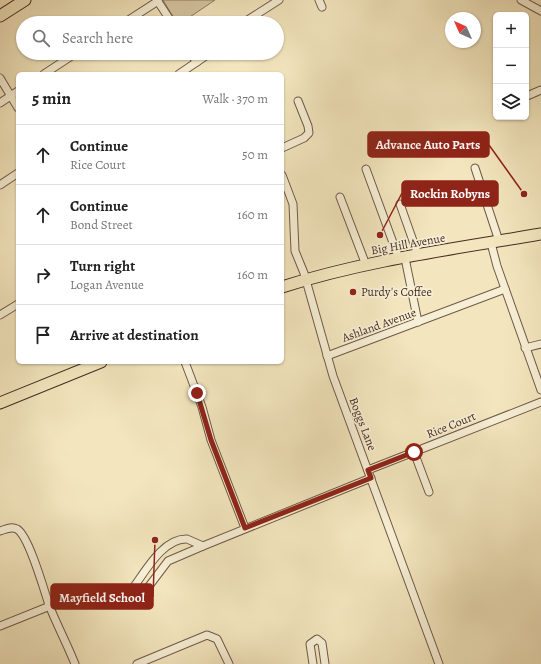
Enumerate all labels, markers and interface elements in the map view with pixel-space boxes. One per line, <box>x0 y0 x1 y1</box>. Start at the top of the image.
north arrow <box>445 12 481 48</box>
map controls <box>493 12 529 120</box>
button: + <box>493 12 529 48</box>
search box <box>16 16 284 60</box>
icon: search <box>30 27 52 49</box>
text: Search here <box>62 28 133 48</box>
button: − <box>493 48 529 84</box>
button: layers <box>493 84 529 120</box>
text: 5 min <box>32 87 71 110</box>
text: Walk · 370 m <box>202 90 268 107</box>
callout: Advance Auto Parts <box>368 132 489 157</box>
text: Continue <box>70 136 128 156</box>
text: Advance Auto Parts <box>375 136 480 153</box>
icon: ahead <box>32 144 54 166</box>
text: 50 m <box>242 146 268 163</box>
text: Rice Court <box>70 156 126 173</box>
callout: Rockin Robyns <box>402 181 498 206</box>
text: Rockin Robyns <box>410 185 490 202</box>
text: Continue <box>70 196 128 216</box>
icon: ahead <box>32 204 54 226</box>
text: 160 m <box>237 206 268 223</box>
text: Bond Street <box>70 216 133 233</box>
street label: Big Hill Avenue <box>370 230 446 258</box>
text: Turn right <box>70 256 135 276</box>
icon: right <box>32 264 54 286</box>
text: 160 m <box>237 266 268 283</box>
text: Logan Avenue <box>70 276 144 293</box>
place label: Purdy's Coffee <box>361 284 432 300</box>
marker: Purdy's Coffee <box>348 287 358 297</box>
street label: Ashland Avenue <box>339 304 418 346</box>
icon: arrive <box>32 324 54 346</box>
text: Arrive at destination <box>70 325 199 345</box>
route end <box>188 384 206 402</box>
street label: Boggs Lane <box>346 395 380 453</box>
street label: Rice Court <box>424 408 478 442</box>
route start <box>405 443 423 461</box>
callout: Mayfield School <box>51 584 153 609</box>
text: Mayfield School <box>59 589 145 606</box>

